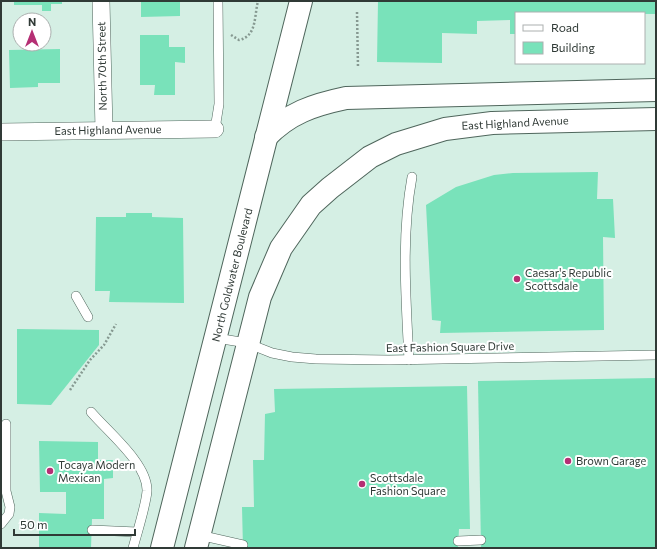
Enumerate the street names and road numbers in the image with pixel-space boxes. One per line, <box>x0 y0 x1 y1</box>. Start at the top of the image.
street label: North 70th Street <box>94 21 109 111</box>
street label: East Highland Avenue <box>461 113 569 132</box>
street label: East Highland Avenue <box>54 122 162 137</box>
street label: North Goldwater Boulevard <box>209 207 254 343</box>
street label: East Fashion Square Drive <box>386 339 514 354</box>

